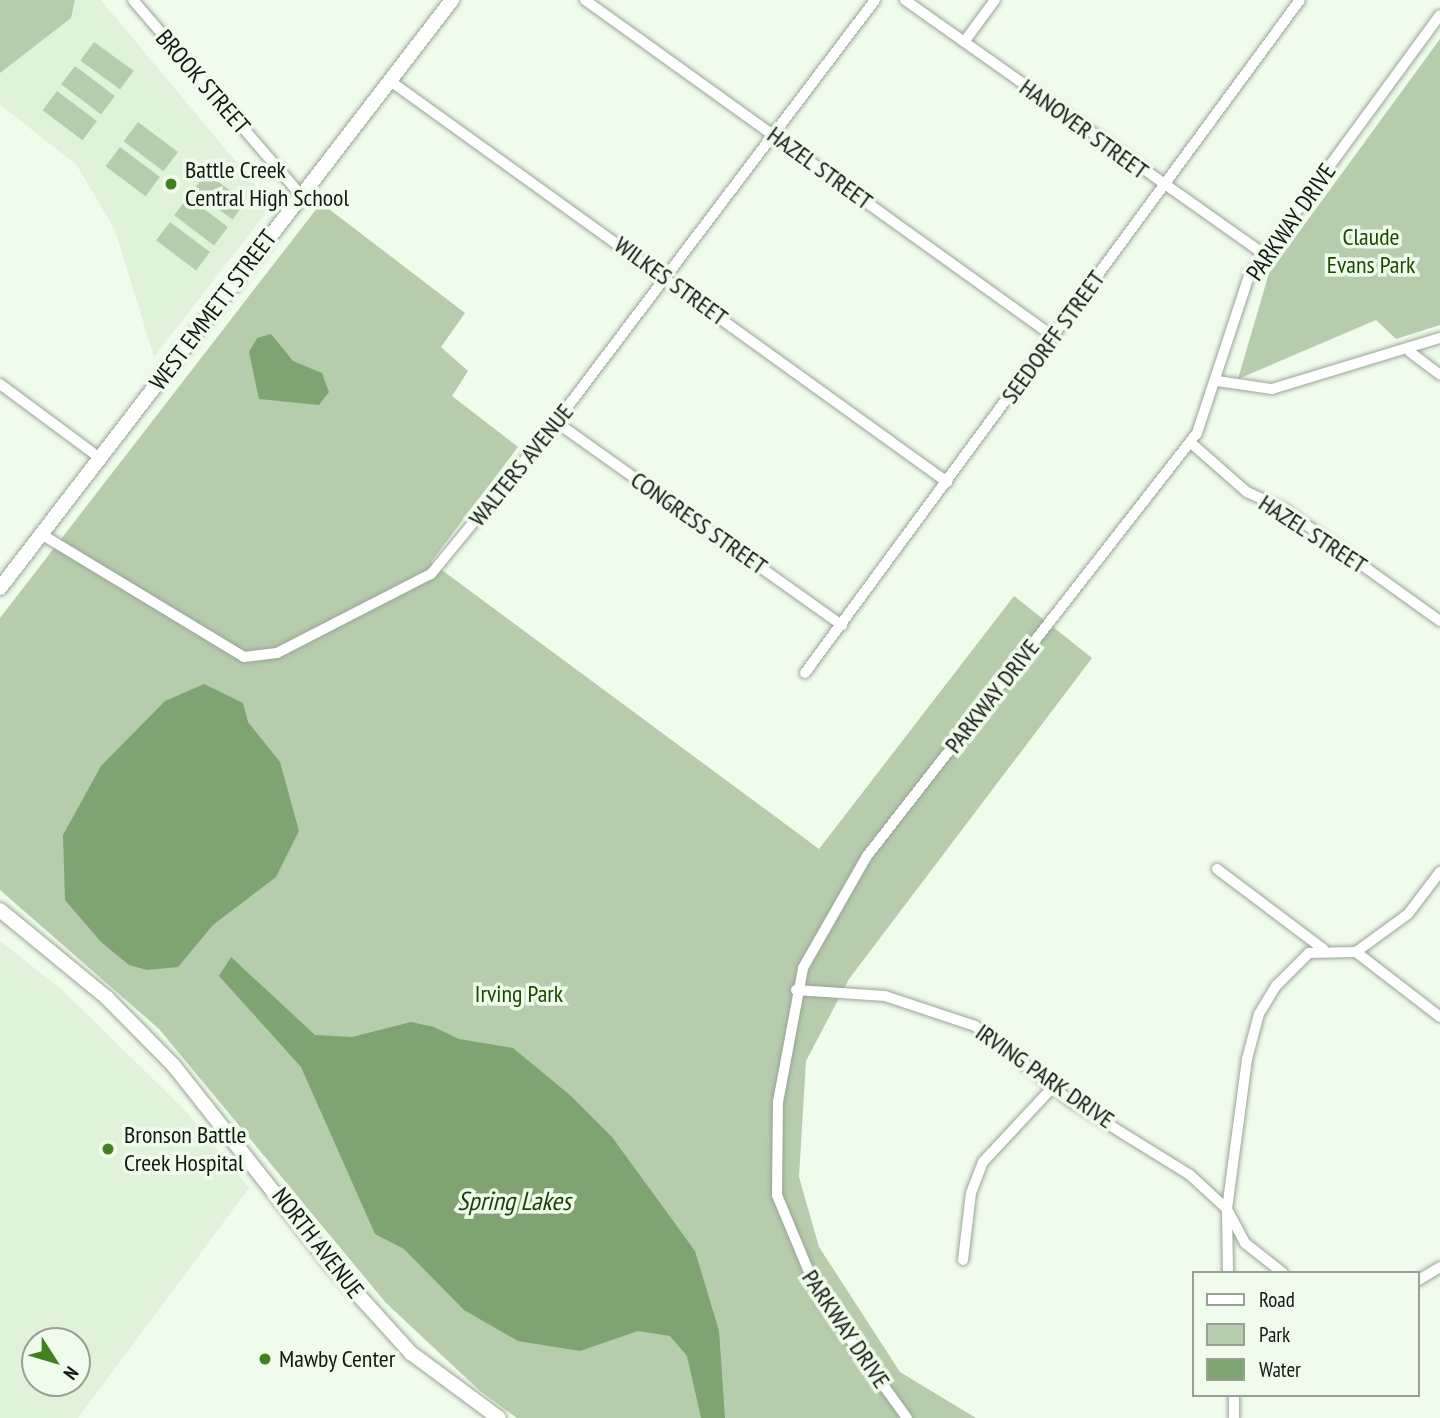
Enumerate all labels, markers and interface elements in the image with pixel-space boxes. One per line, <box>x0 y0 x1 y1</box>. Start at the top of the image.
street label: BROOK STREET <box>150 24 256 140</box>
street label: HANOVER STREET <box>1014 73 1154 185</box>
street label: HAZEL STREET <box>762 120 878 216</box>
place label: Battle Creek Central High School <box>185 156 349 212</box>
street label: PARKWAY DRIVE <box>1240 158 1342 286</box>
marker: Battle Creek Central High School <box>163 176 179 192</box>
park label: Claude Evans Park <box>1327 223 1415 279</box>
street label: WEST EMMETT STREET <box>143 224 283 396</box>
street label: WILKES STREET <box>609 230 733 332</box>
street label: SEEDORFF STREET <box>995 265 1111 409</box>
street label: WALTERS AVENUE <box>463 398 579 532</box>
street label: CONGRESS STREET <box>625 465 773 581</box>
street label: HAZEL STREET <box>1253 488 1373 580</box>
street label: PARKWAY DRIVE <box>939 633 1045 759</box>
park label: Irving Park <box>475 980 563 1008</box>
street label: IRVING PARK DRIVE <box>970 1017 1120 1135</box>
place label: Bronson Battle Creek Hospital <box>124 1121 246 1177</box>
marker: Bronson Battle Creek Hospital <box>98 1139 118 1159</box>
street label: NORTH AVENUE <box>266 1182 370 1304</box>
water label: Spring Lakes <box>457 1185 571 1217</box>
street label: PARKWAY DRIVE <box>796 1264 896 1394</box>
legend <box>1192 1271 1419 1397</box>
text: Road <box>1259 1286 1295 1313</box>
text: Park <box>1259 1321 1290 1348</box>
north arrow <box>21 1327 91 1397</box>
place label: Mawby Center <box>279 1345 396 1373</box>
marker: Mawby Center <box>257 1351 273 1367</box>
text: Water <box>1259 1356 1301 1383</box>
text: N <box>59 1362 84 1385</box>

